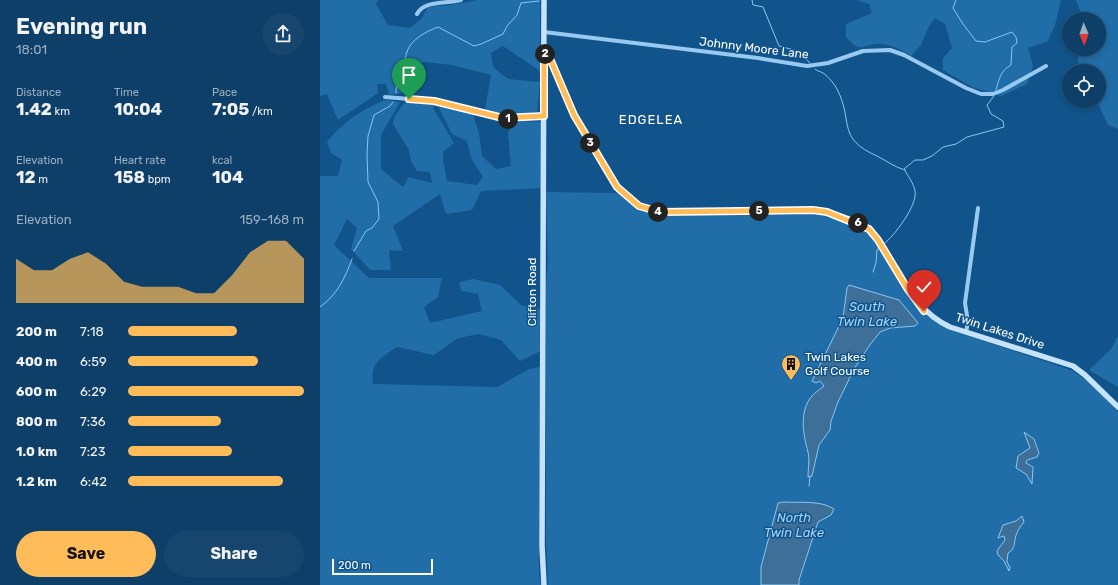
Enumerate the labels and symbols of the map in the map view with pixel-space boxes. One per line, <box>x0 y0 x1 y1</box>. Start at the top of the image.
north arrow <box>1062 12 1106 56</box>
street label: Johnny Moore Lane <box>698 34 810 62</box>
pin: 2 <box>535 44 555 64</box>
pin <box>392 58 426 99</box>
pin: 1 <box>498 109 518 129</box>
district label: EDGELEA <box>619 112 683 127</box>
pin: 3 <box>580 133 600 153</box>
pin: 5 <box>749 201 769 221</box>
pin: 4 <box>648 202 668 222</box>
pin: 6 <box>848 213 868 233</box>
street label: Clifton Road <box>525 258 539 326</box>
pin <box>907 270 941 311</box>
water label: South Twin Lake <box>837 299 897 329</box>
street label: Twin Lakes Drive <box>954 310 1047 352</box>
place label: Twin Lakes Golf Course <box>805 350 870 378</box>
building icon: Twin Lakes Golf Course <box>780 353 802 381</box>
water label: North Twin Lake <box>764 510 824 540</box>
scale bar <box>332 557 433 576</box>

